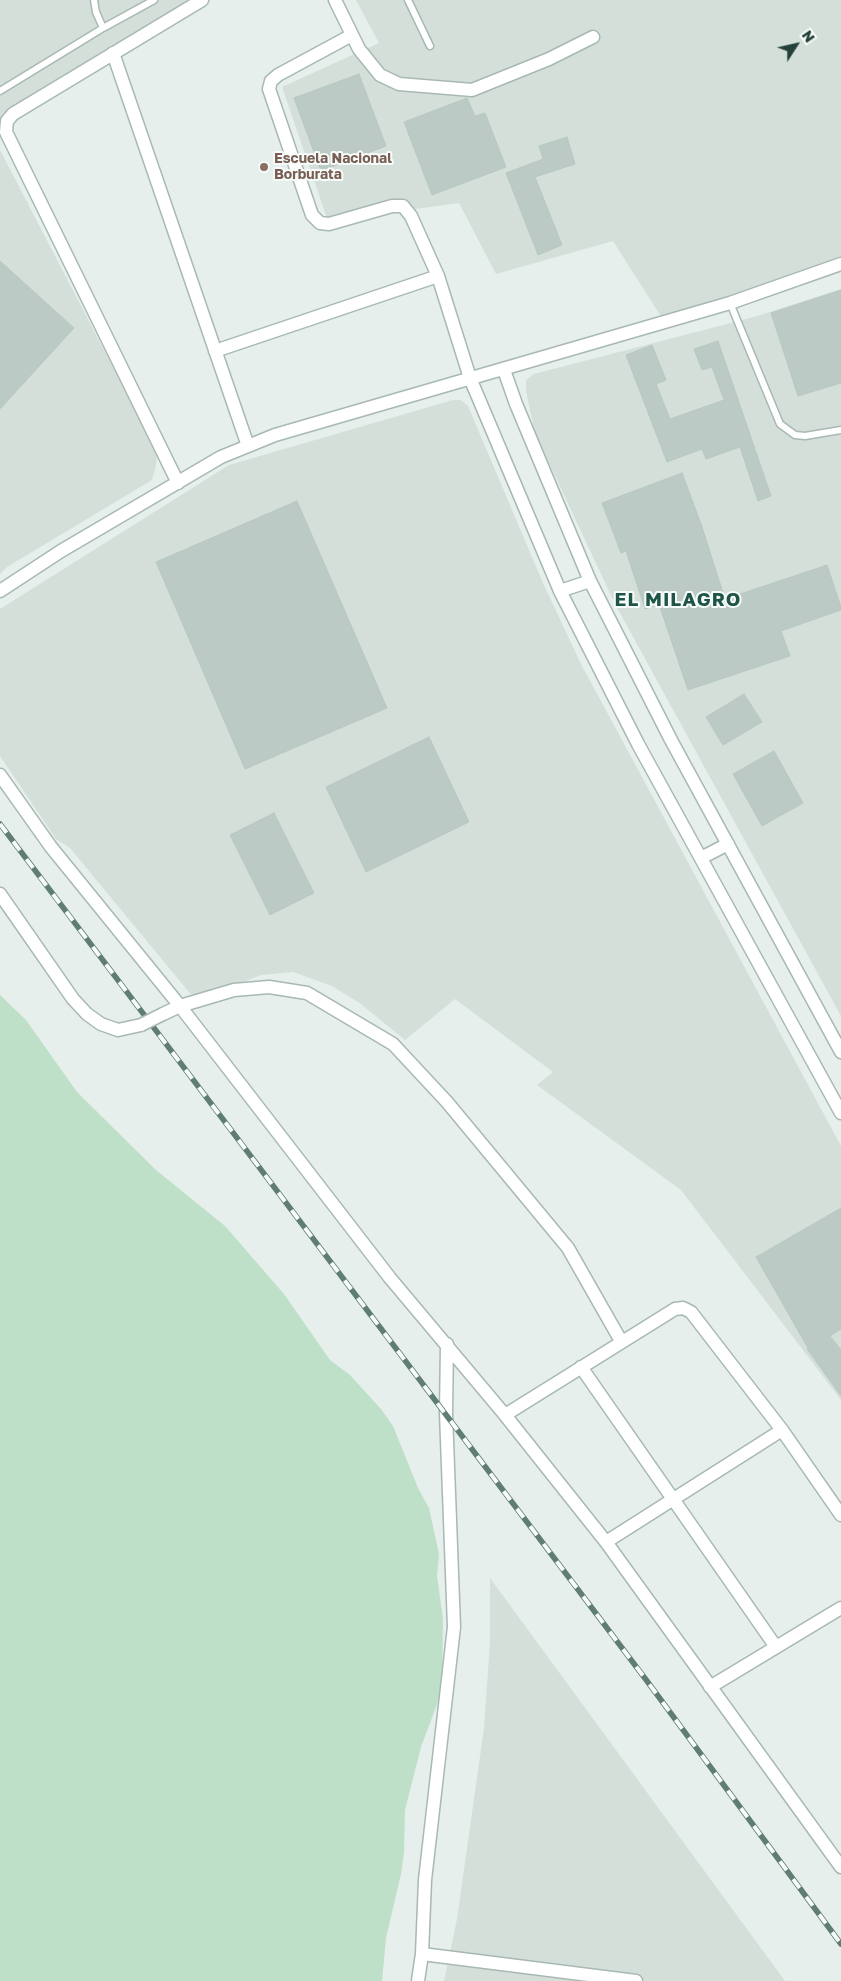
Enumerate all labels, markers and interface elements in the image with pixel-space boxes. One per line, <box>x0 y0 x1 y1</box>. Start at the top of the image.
north arrow <box>771 20 821 70</box>
text: N <box>799 27 819 45</box>
place label: Escuela Nacional Borburata <box>274 151 392 184</box>
marker: Escuela Nacional Borburata <box>258 161 270 173</box>
district label: EL MILAGRO <box>613 589 743 611</box>

